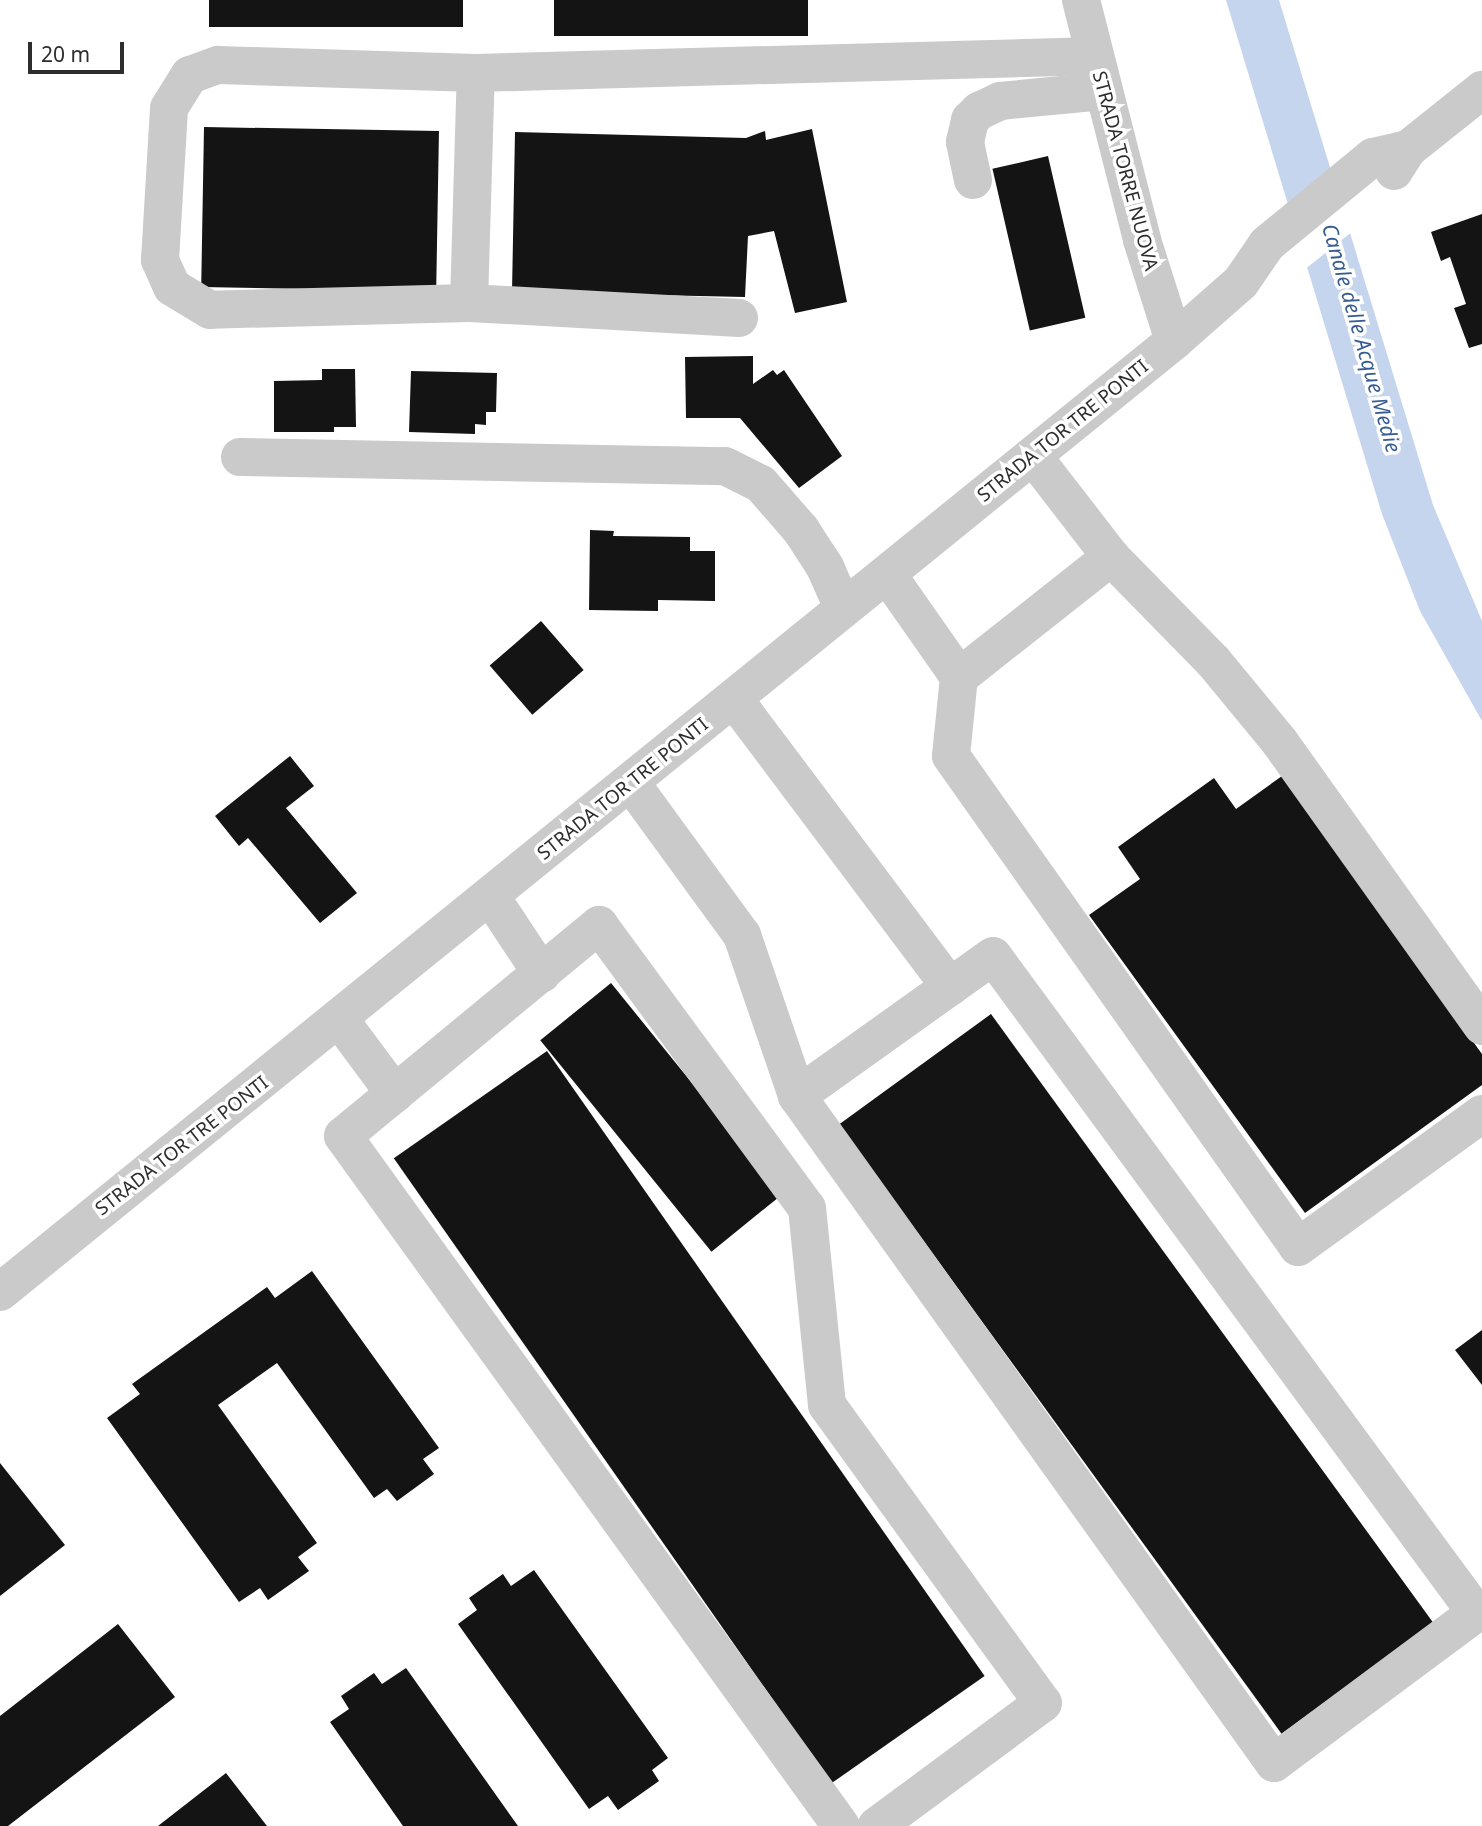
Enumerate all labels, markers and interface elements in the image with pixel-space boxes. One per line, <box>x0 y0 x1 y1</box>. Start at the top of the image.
scale bar <box>32 28 128 72</box>
text: 20 m <box>41 40 90 68</box>
street label: STRADA TORRE NUOVA <box>1087 69 1163 273</box>
water label: Canale delle Acque Medie <box>1317 221 1407 455</box>
street label: STRADA TOR TRE PONTI <box>973 355 1153 507</box>
street label: STRADA TOR TRE PONTI <box>533 713 713 865</box>
street label: STRADA TOR TRE PONTI <box>91 1071 273 1221</box>

